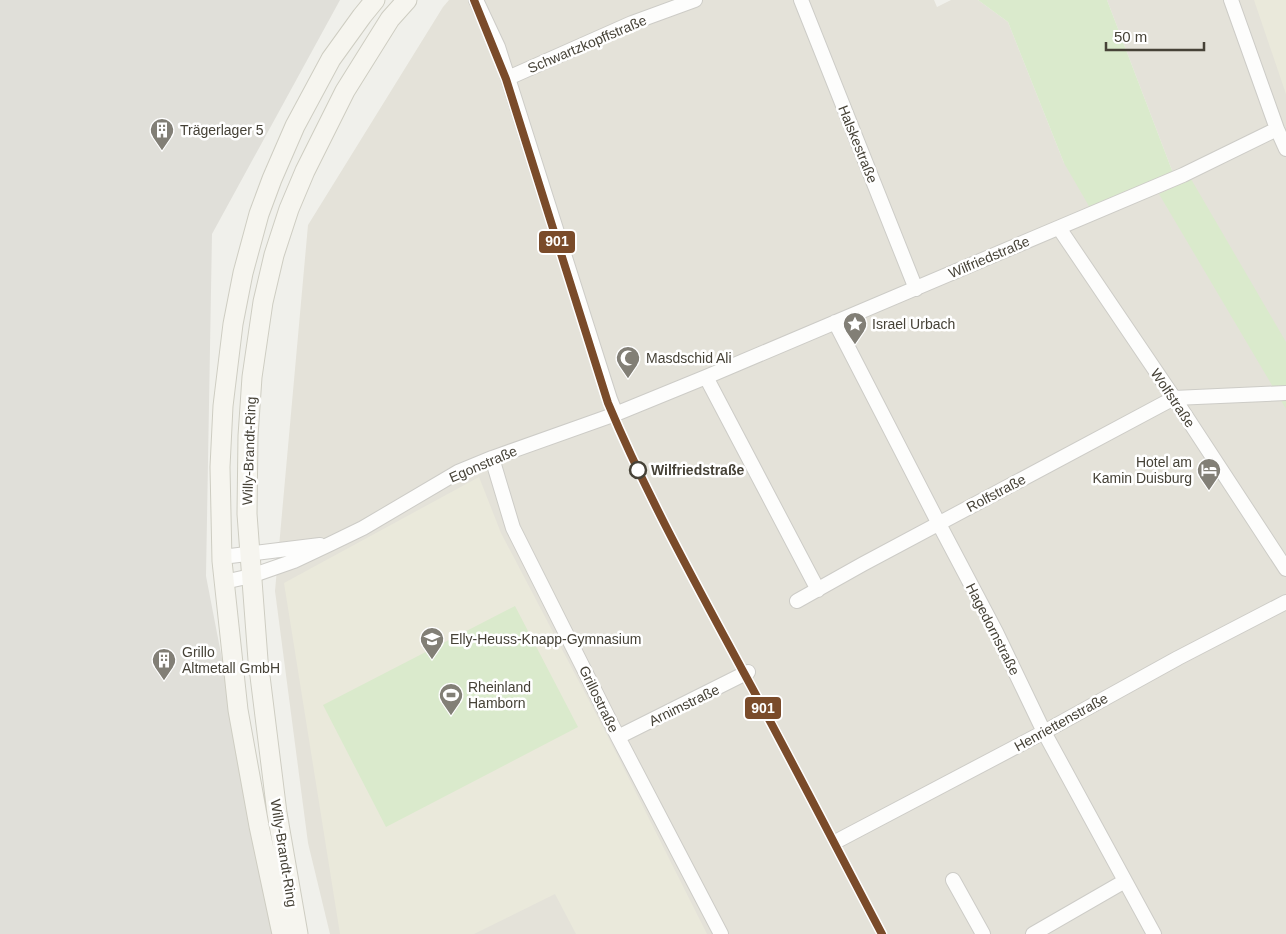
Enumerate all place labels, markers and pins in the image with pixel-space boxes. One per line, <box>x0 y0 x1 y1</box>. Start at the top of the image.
building icon: Trägerlager 5 <box>149 117 175 151</box>
place label: Trägerlager 5 <box>180 122 264 138</box>
place icon: Israel Urbach <box>842 311 868 345</box>
place label: Israel Urbach <box>872 316 955 332</box>
mosque icon: Masdschid Ali <box>615 345 641 379</box>
place label: Masdschid Ali <box>646 350 732 366</box>
place label: Hotel am Kamin Duisburg <box>1092 454 1192 486</box>
hotel icon: Hotel am Kamin Duisburg <box>1196 457 1222 491</box>
marker: Wilfriedstraße <box>629 461 647 479</box>
place label: Wilfriedstraße <box>651 462 744 478</box>
school or university icon: Elly-Heuss-Knapp-Gymnasium <box>419 626 445 660</box>
place label: Elly-Heuss-Knapp-Gymnasium <box>450 631 641 647</box>
place label: Grillo Altmetall GmbH <box>182 644 280 676</box>
building icon: Grillo Altmetall GmbH <box>151 647 177 681</box>
place label: Rheinland Hamborn <box>468 679 531 711</box>
sports icon: Rheinland Hamborn <box>438 682 464 716</box>

